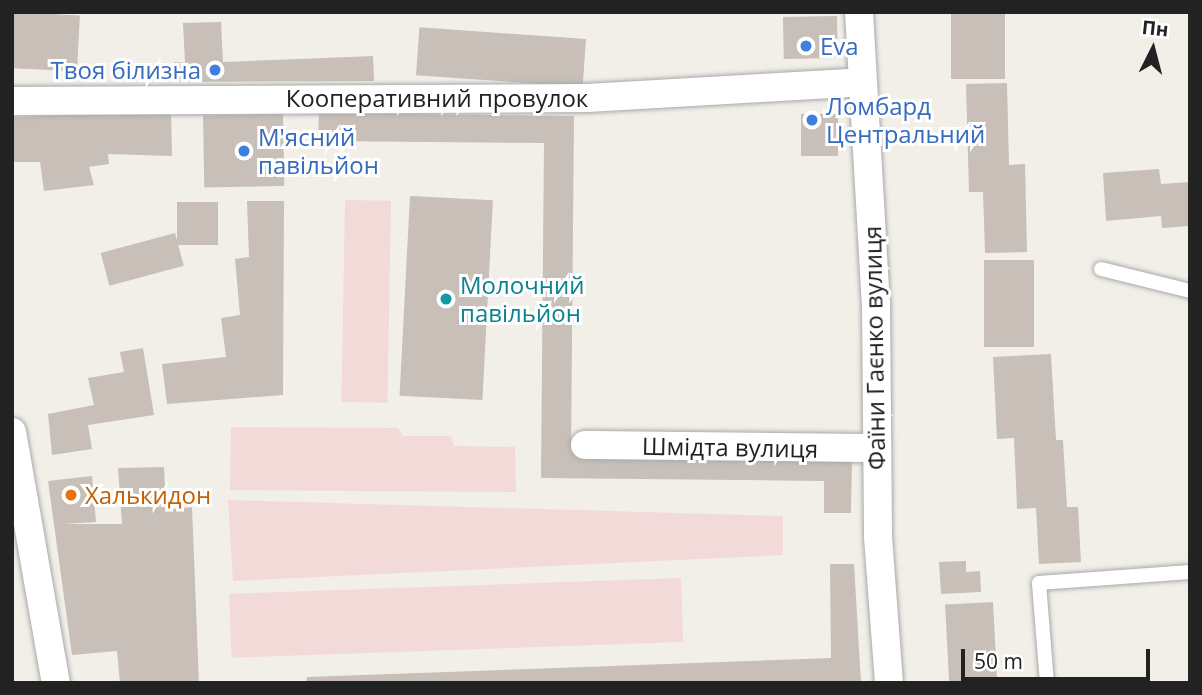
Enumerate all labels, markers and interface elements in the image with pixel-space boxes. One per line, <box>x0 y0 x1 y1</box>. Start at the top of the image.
north arrow <box>1118 14 1188 84</box>
text: Пн <box>1141 14 1170 42</box>
place label: Eva <box>820 32 859 60</box>
marker: Eva <box>798 38 814 54</box>
place label: Твоя білизна <box>51 56 201 84</box>
marker: Твоя білизна <box>207 62 223 78</box>
street label: Кооперативний провулок <box>286 84 588 112</box>
place label: Ломбард Центральний <box>826 92 985 148</box>
marker: Ломбард Центральний <box>804 112 820 128</box>
place label: М'ясний павільйон <box>258 123 379 179</box>
marker: М'ясний павільйон <box>236 143 252 159</box>
street label: Фаїни Гаєнко вулиця <box>857 226 891 470</box>
place label: Молочний павільйон <box>460 271 584 327</box>
marker: Молочний павільйон <box>438 291 454 307</box>
street label: Шмідта вулиця <box>642 431 818 463</box>
place label: Халькидон <box>85 481 211 509</box>
marker: Халькидон <box>63 487 79 503</box>
scale bar <box>964 636 1153 680</box>
text: 50 m <box>974 647 1023 675</box>

